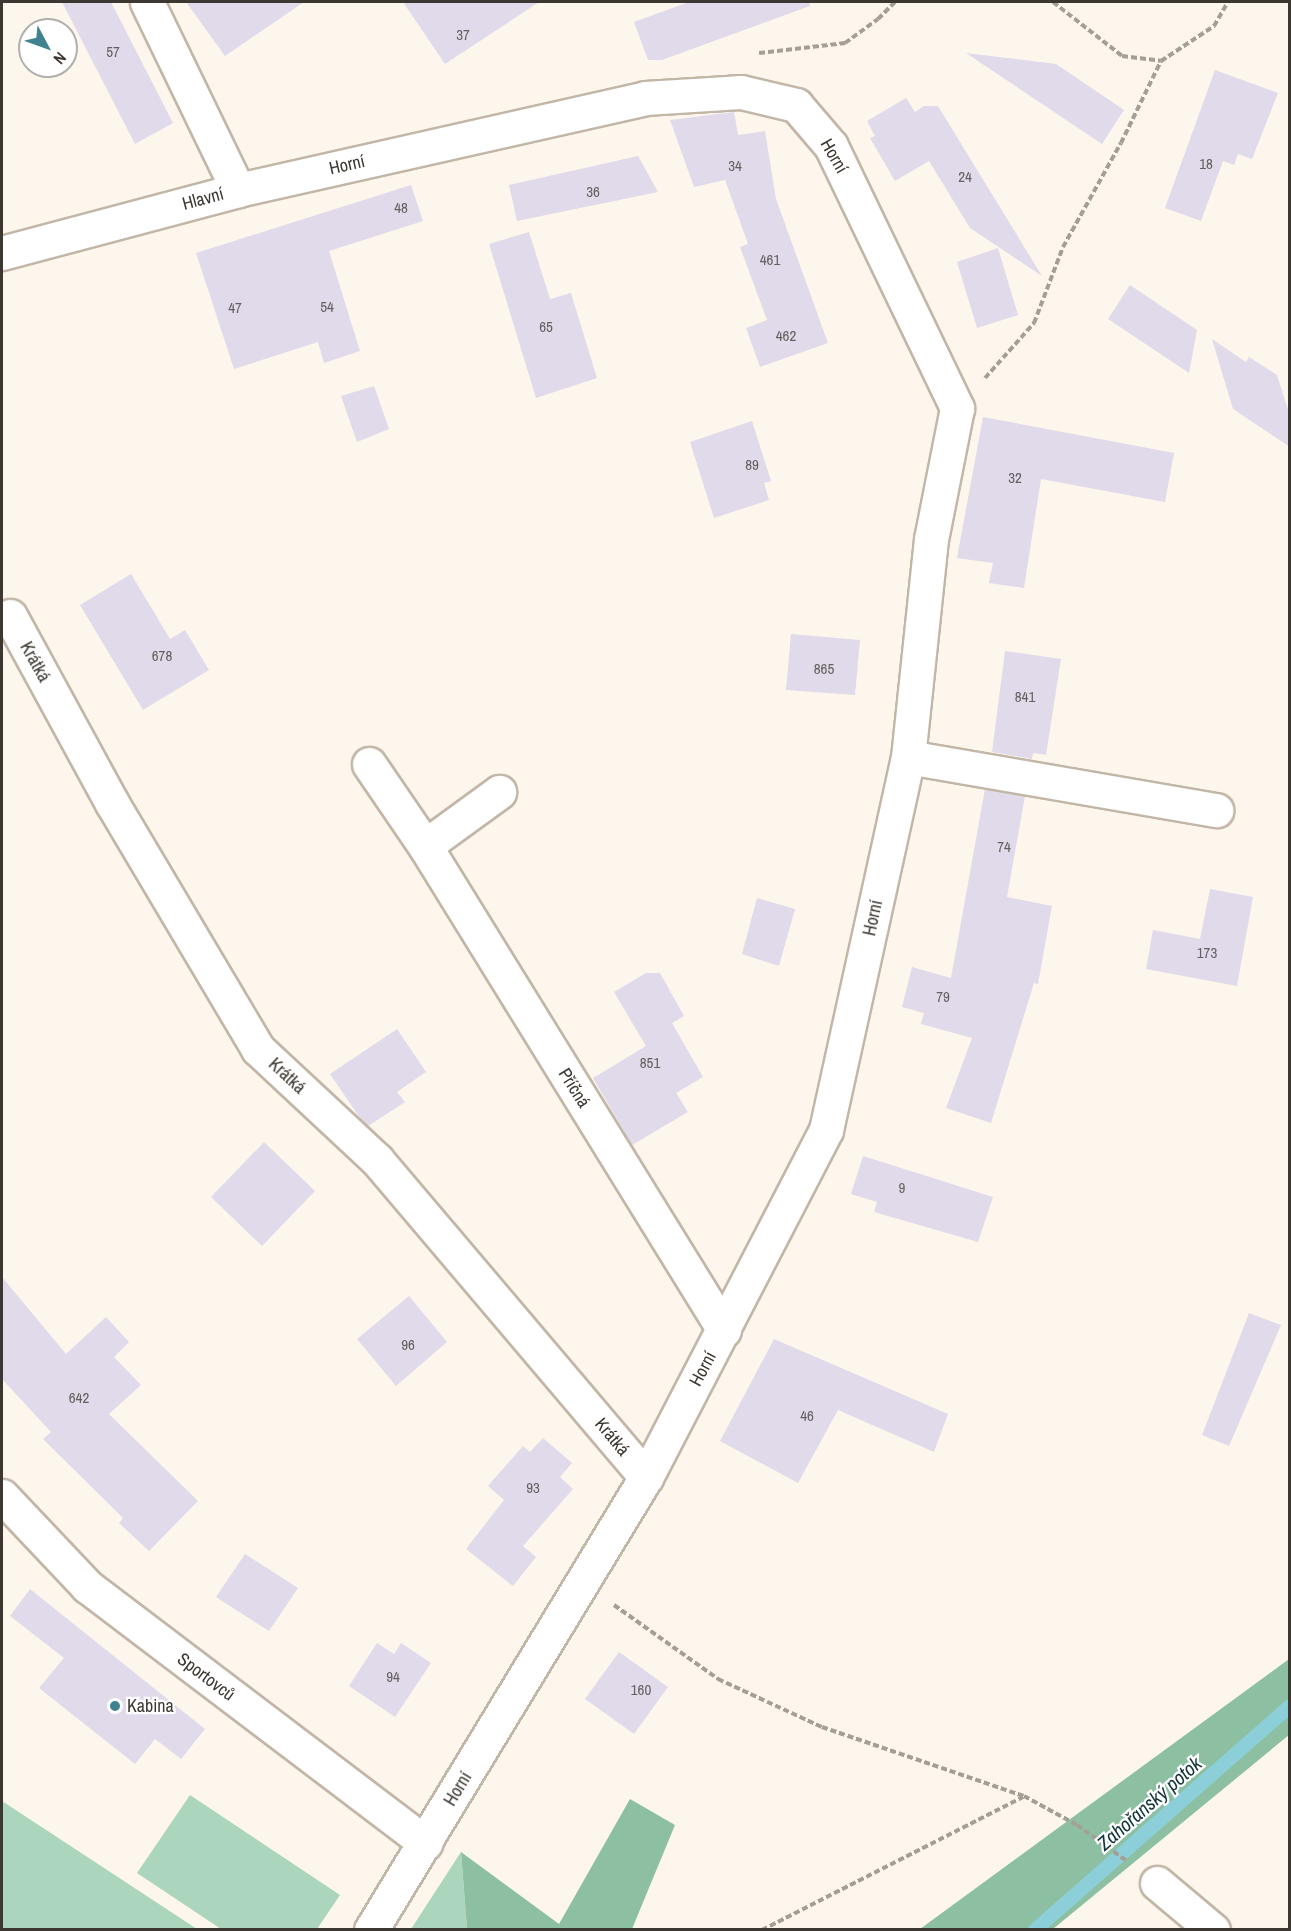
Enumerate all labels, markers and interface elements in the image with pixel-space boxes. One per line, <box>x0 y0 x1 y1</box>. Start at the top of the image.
north arrow <box>18 18 78 78</box>
house number: 37 <box>456 26 470 44</box>
house number: 57 <box>106 43 120 61</box>
text: N <box>49 48 71 69</box>
street label: Horní <box>816 135 852 177</box>
street label: Horní <box>327 150 367 180</box>
house number: 18 <box>1199 155 1213 173</box>
house number: 34 <box>728 157 742 175</box>
house number: 24 <box>958 168 972 186</box>
street label: Hlavní <box>180 183 226 215</box>
house number: 36 <box>586 183 600 201</box>
house number: 48 <box>394 199 408 217</box>
house number: 461 <box>760 251 780 269</box>
house number: 54 <box>320 298 334 316</box>
house number: 47 <box>228 299 242 317</box>
house number: 65 <box>539 318 553 336</box>
house number: 462 <box>776 327 796 345</box>
house number: 89 <box>745 456 759 474</box>
house number: 32 <box>1008 469 1022 487</box>
street label: Krátká <box>15 638 55 686</box>
house number: 678 <box>152 647 172 665</box>
house number: 865 <box>814 660 834 678</box>
house number: 841 <box>1015 688 1035 706</box>
house number: 74 <box>997 838 1011 856</box>
street label: Horní <box>859 898 887 938</box>
house number: 173 <box>1197 944 1217 962</box>
house number: 79 <box>936 988 950 1006</box>
street label: Krátká <box>264 1054 310 1098</box>
house number: 851 <box>640 1054 660 1072</box>
street label: Příčná <box>554 1064 594 1112</box>
house number: 9 <box>899 1179 905 1197</box>
house number: 96 <box>401 1336 415 1354</box>
street label: Horní <box>685 1348 721 1390</box>
house number: 642 <box>69 1389 89 1407</box>
house number: 46 <box>800 1407 814 1425</box>
street label: Krátká <box>590 1414 634 1460</box>
house number: 93 <box>526 1479 540 1497</box>
street label: Sportovců <box>173 1648 239 1706</box>
house number: 94 <box>386 1668 400 1686</box>
house number: 160 <box>631 1681 651 1699</box>
place label: Kabina <box>127 1695 174 1717</box>
marker: Kabina <box>108 1699 122 1713</box>
water label: Zahořanský potok <box>1092 1751 1206 1855</box>
street label: Horní <box>439 1768 477 1810</box>

